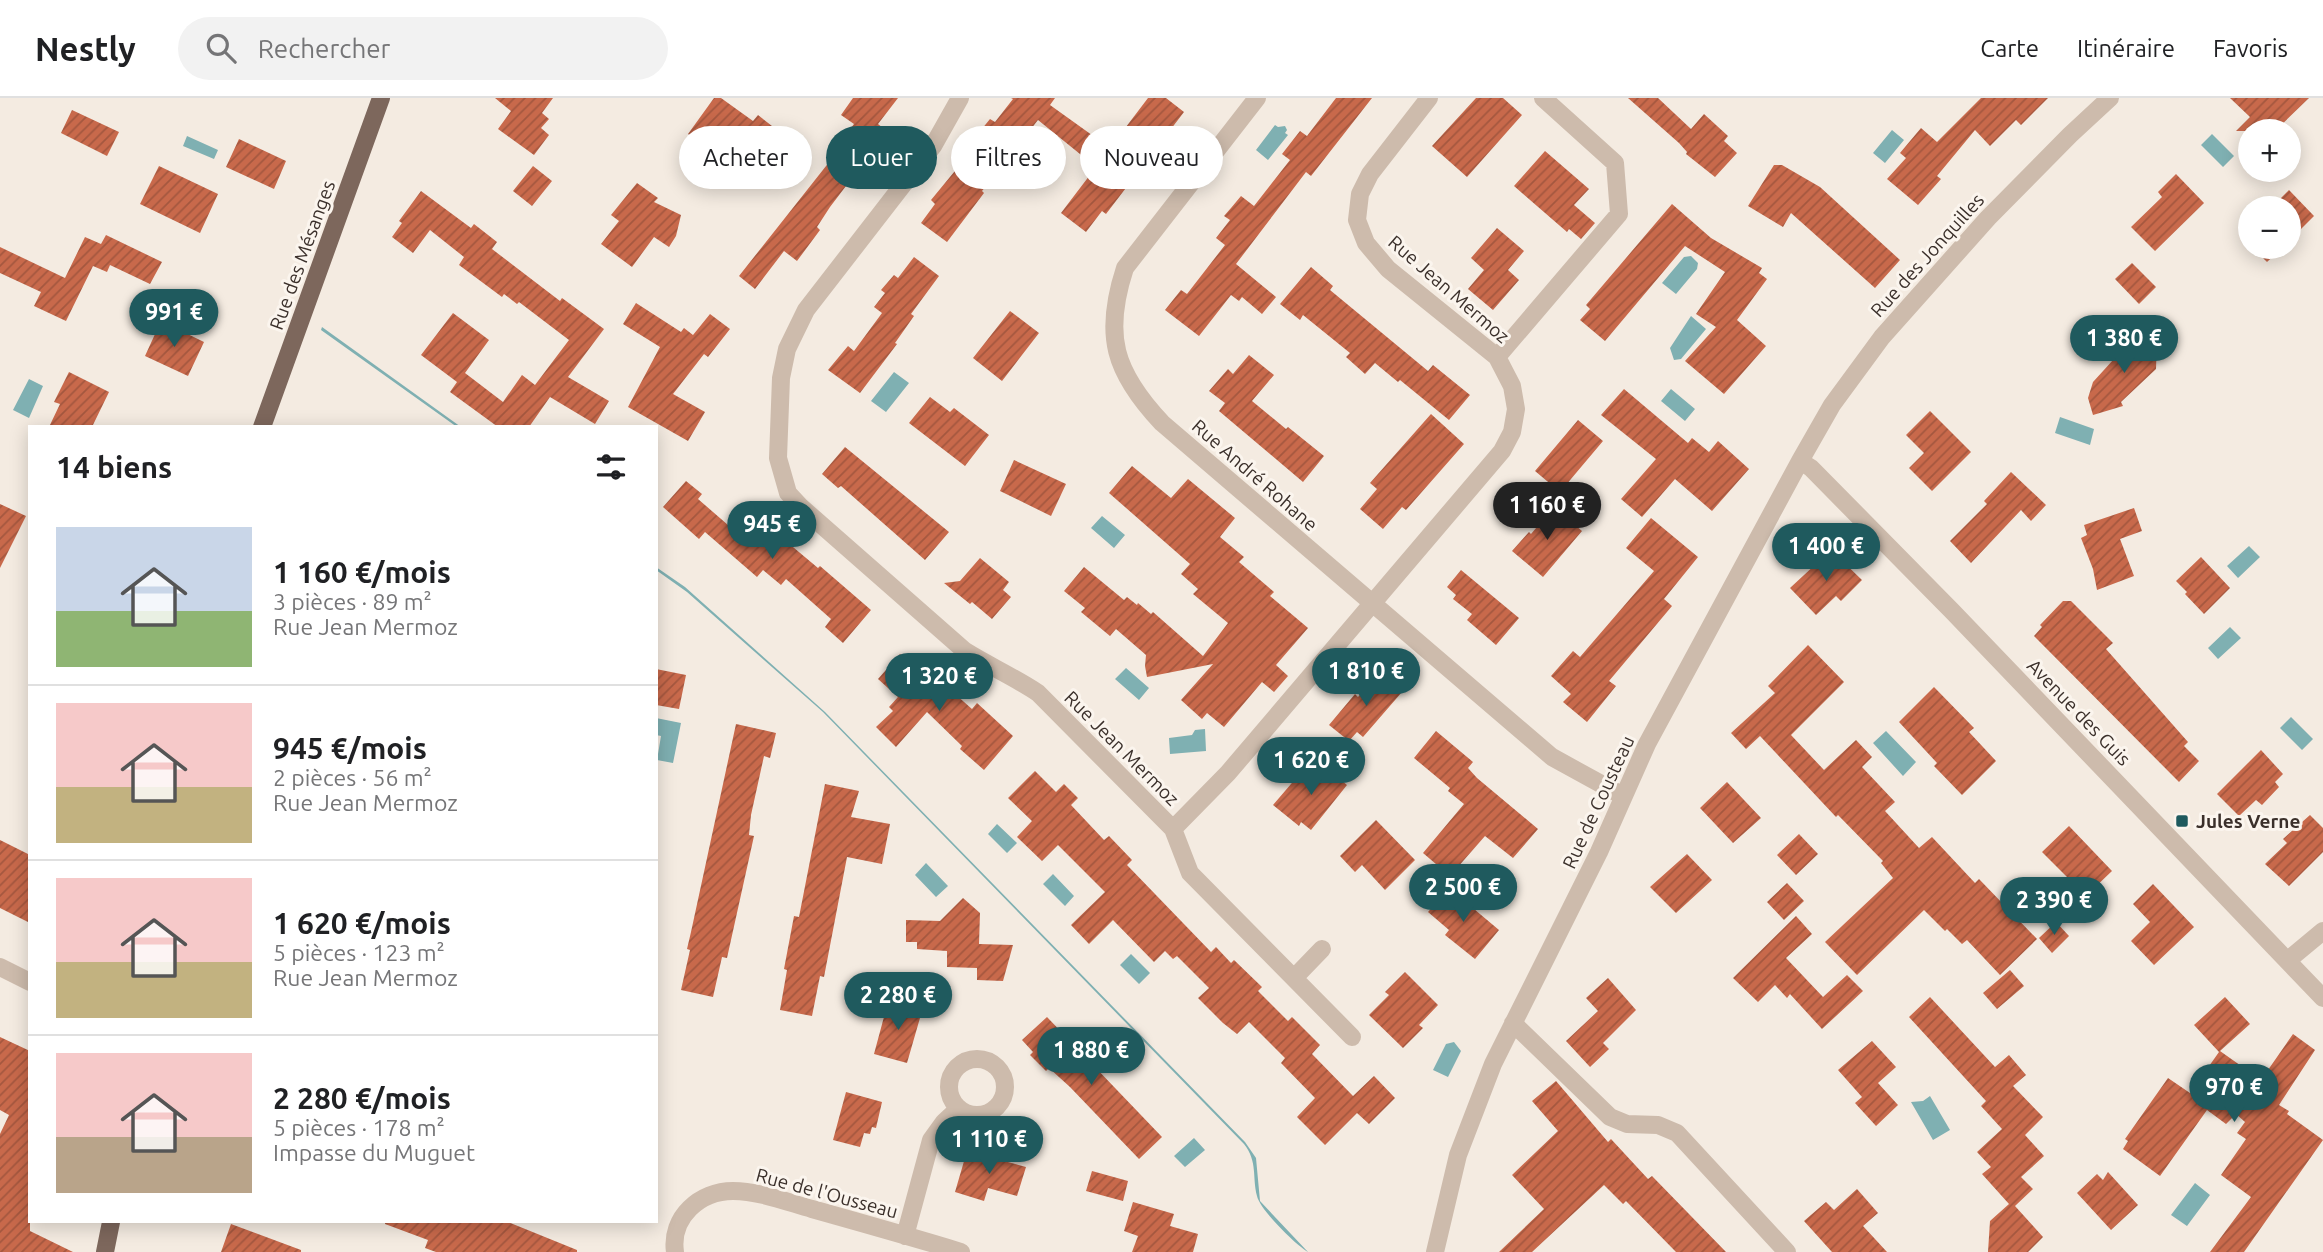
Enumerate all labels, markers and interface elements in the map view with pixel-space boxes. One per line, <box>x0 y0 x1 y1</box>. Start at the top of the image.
search box <box>178 17 668 80</box>
icon: search <box>202 29 240 67</box>
text: Nestly <box>35 30 136 67</box>
text: Rechercher <box>258 34 390 63</box>
text: Carte <box>1980 35 2039 62</box>
text: Itinéraire <box>2077 35 2175 62</box>
text: Favoris <box>2213 35 2288 62</box>
map controls <box>2238 119 2301 259</box>
button: + <box>2238 119 2301 182</box>
chip: Acheter <box>679 126 812 189</box>
chip: Louer <box>826 126 937 189</box>
chip: Filtres <box>951 126 1066 189</box>
chip: Nouveau <box>1080 126 1223 189</box>
street label: Rue des Mésanges <box>265 177 339 333</box>
street label: Rue des Jonquilles <box>1866 189 1988 321</box>
button: − <box>2238 196 2301 259</box>
street label: Rue Jean Mermoz <box>1384 231 1514 348</box>
pin: 991 € <box>125 289 223 349</box>
text: 991 € <box>145 299 203 324</box>
pin: 1 380 € <box>2059 316 2189 375</box>
text: 1 380 € <box>2086 325 2162 350</box>
street label: Rue André Rohane <box>1188 415 1322 535</box>
icon: filters <box>592 448 630 486</box>
text: 14 biens <box>56 450 172 484</box>
pin: 1 160 € <box>1482 482 1612 542</box>
text: 1 160 € <box>1509 492 1585 517</box>
pin: 945 € <box>723 502 821 561</box>
text: 945 € <box>743 511 801 536</box>
pin: 1 400 € <box>1761 524 1891 583</box>
text: 1 400 € <box>1788 533 1864 558</box>
icon: home <box>112 555 196 639</box>
text: 1 160 €/mois <box>273 555 451 589</box>
text: 3 pièces · 89 m² <box>273 589 432 614</box>
text: Rue Jean Mermoz <box>273 614 458 639</box>
pin: 1 810 € <box>1301 648 1431 708</box>
pin: 1 320 € <box>874 654 1004 713</box>
street label: Avenue des Guis <box>2023 654 2135 770</box>
text: 1 810 € <box>1328 658 1404 683</box>
text: 1 320 € <box>901 663 977 688</box>
street label: Rue Jean Mermoz <box>1060 686 1184 810</box>
icon: home <box>112 731 196 815</box>
text: 945 €/mois <box>273 731 427 765</box>
street label: Rue de Cousteau <box>1558 732 1638 872</box>
pin: 1 620 € <box>1246 738 1376 797</box>
text: 1 620 € <box>1273 747 1349 772</box>
text: 2 pièces · 56 m² <box>273 765 432 790</box>
text: Rue Jean Mermoz <box>273 790 458 815</box>
place label: Jules Verne <box>2196 810 2300 832</box>
marker: Jules Verne <box>2174 813 2190 829</box>
pin: 2 500 € <box>1398 864 1528 924</box>
text: 2 500 € <box>1425 874 1501 899</box>
pin: 2 390 € <box>1989 878 2119 937</box>
text: 2 390 € <box>2016 887 2092 912</box>
icon: home <box>112 906 196 990</box>
text: 1 620 €/mois <box>273 906 451 940</box>
text: 5 pièces · 123 m² <box>273 940 445 965</box>
text: Rue Jean Mermoz <box>273 965 458 990</box>
pin: 2 280 € <box>833 972 963 1032</box>
text: 2 280 € <box>860 982 936 1007</box>
pin: 1 880 € <box>1026 1028 1156 1087</box>
text: 1 880 € <box>1053 1037 1129 1062</box>
pin: 970 € <box>2185 1065 2283 1124</box>
text: 970 € <box>2205 1074 2263 1099</box>
icon: home <box>112 1081 196 1165</box>
text: 2 280 €/mois <box>273 1081 451 1115</box>
text: 5 pièces · 178 m² <box>273 1115 445 1140</box>
pin: 1 110 € <box>924 1116 1054 1176</box>
text: 1 110 € <box>951 1126 1027 1151</box>
text: Impasse du Muguet <box>273 1140 475 1165</box>
street label: Rue de l'Ousseau <box>754 1163 900 1223</box>

